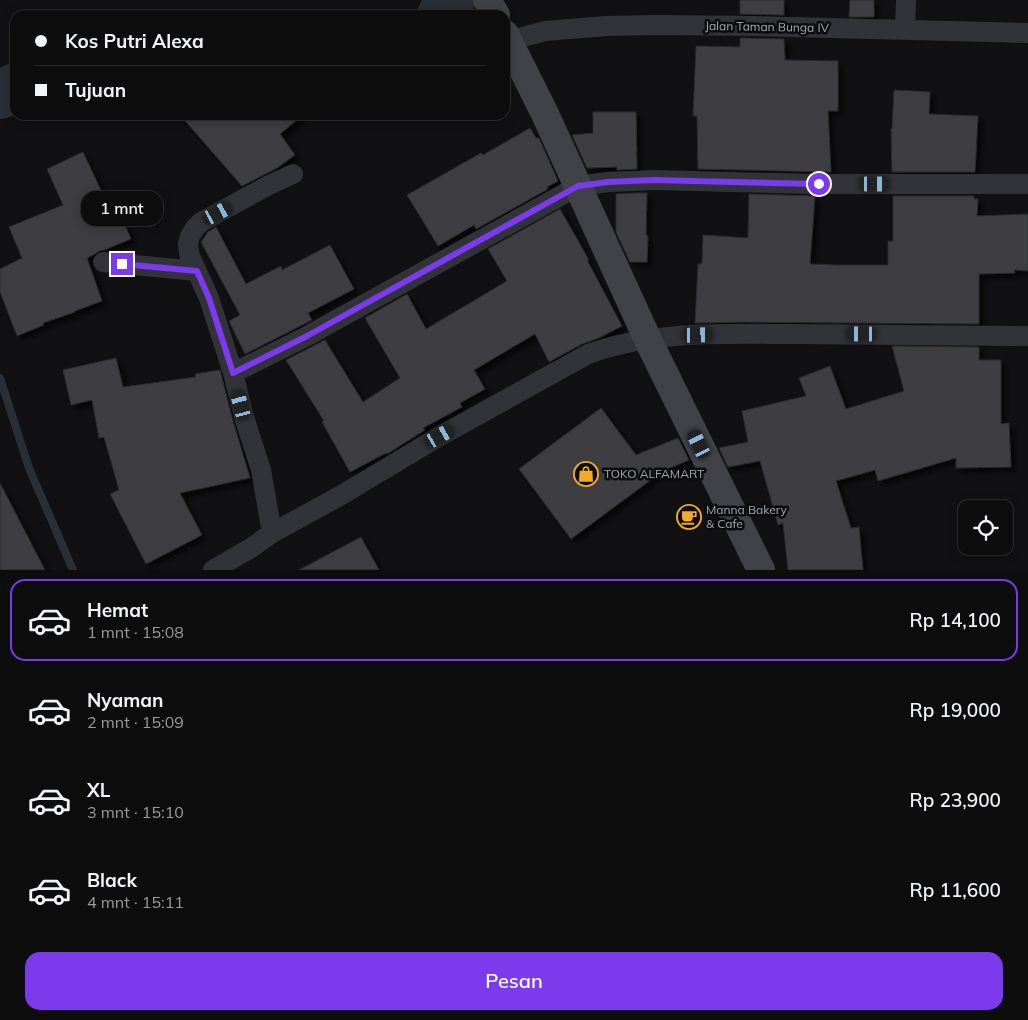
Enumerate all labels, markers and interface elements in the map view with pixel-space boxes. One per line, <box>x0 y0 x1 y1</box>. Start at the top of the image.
street label: Jalan Taman Bunga IV <box>705 18 830 35</box>
text: Kos Putri Alexa <box>65 29 204 53</box>
text: Tujuan <box>65 78 126 102</box>
route start <box>808 173 830 195</box>
car <box>860 177 890 192</box>
callout: 1 mnt <box>81 192 163 226</box>
text: 1 mnt <box>100 198 144 218</box>
car <box>201 199 234 227</box>
route end <box>111 253 133 275</box>
car <box>682 327 713 343</box>
car <box>847 327 877 342</box>
car <box>229 389 252 421</box>
car <box>423 422 456 450</box>
car <box>685 427 712 461</box>
shop icon: TOKO ALFAMART <box>573 461 599 487</box>
place label: TOKO ALFAMART <box>604 466 705 481</box>
map controls <box>958 500 1013 555</box>
button: locate <box>958 500 1013 555</box>
place label: Manna Bakery & Cafe <box>706 502 788 531</box>
cafe icon: Manna Bakery & Cafe <box>676 504 702 530</box>
icon: car <box>27 598 72 643</box>
text: Hemat <box>87 598 148 622</box>
text: Rp 14,100 <box>910 608 1001 632</box>
text: 1 mnt · 15:08 <box>87 622 184 642</box>
icon: car <box>27 688 72 733</box>
text: Nyaman <box>87 688 164 712</box>
text: Rp 19,000 <box>910 698 1001 722</box>
text: 2 mnt · 15:09 <box>87 712 184 732</box>
icon: car <box>27 778 72 823</box>
text: XL <box>87 778 110 802</box>
text: Rp 23,900 <box>910 788 1001 812</box>
text: 3 mnt · 15:10 <box>87 802 184 822</box>
icon: car <box>27 868 72 913</box>
text: Black <box>87 868 137 892</box>
text: Rp 11,600 <box>910 878 1001 902</box>
text: 4 mnt · 15:11 <box>87 892 184 912</box>
button: Pesan <box>25 952 1003 1010</box>

